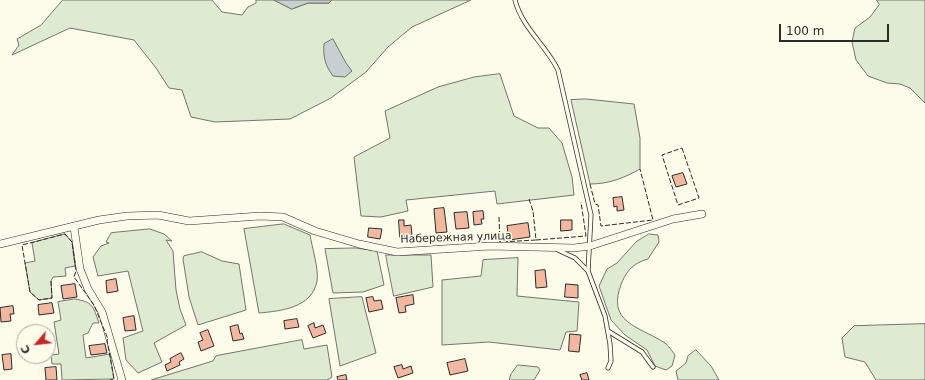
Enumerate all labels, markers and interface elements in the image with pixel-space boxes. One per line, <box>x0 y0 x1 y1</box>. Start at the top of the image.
scale bar <box>781 16 891 42</box>
text: 100 m <box>786 24 824 38</box>
street label: Набережная улица <box>400 229 512 247</box>
north arrow <box>16 324 56 364</box>
text: С <box>18 343 33 356</box>

